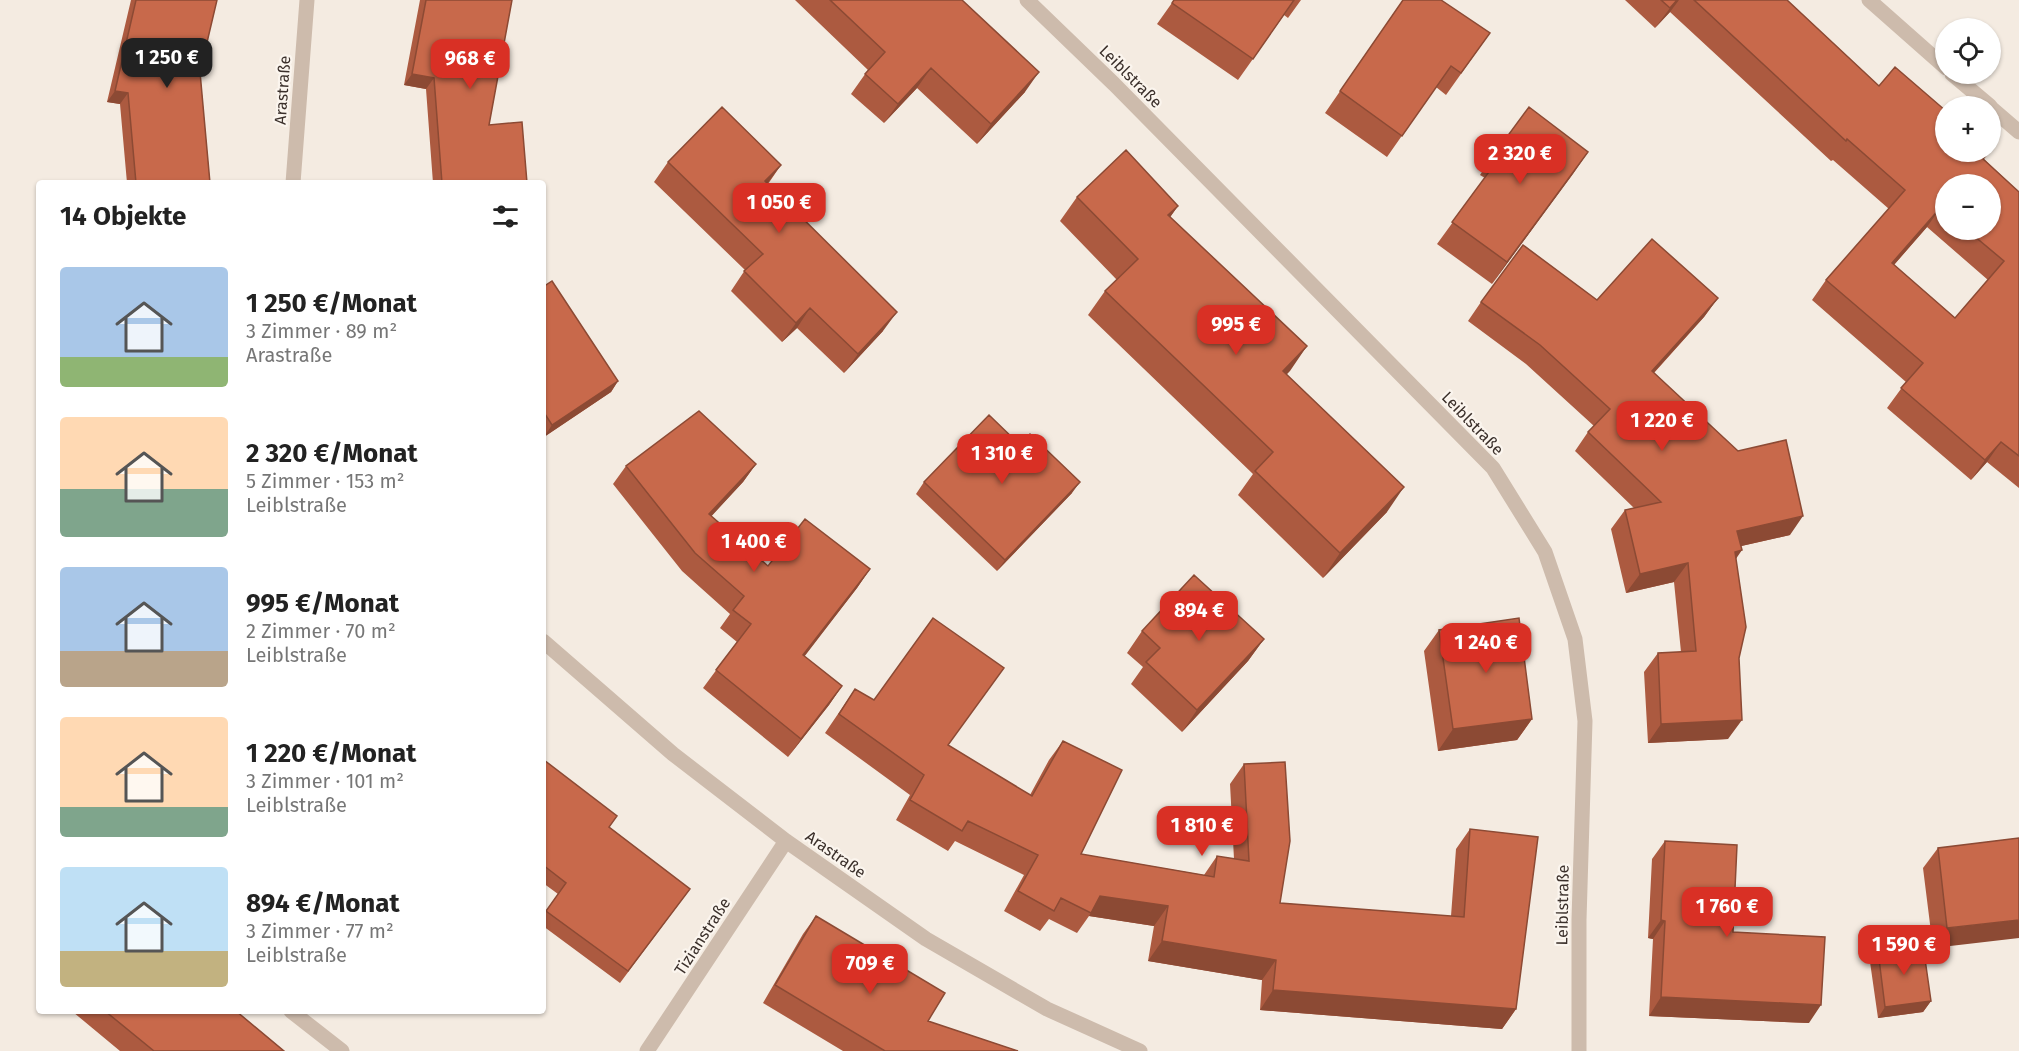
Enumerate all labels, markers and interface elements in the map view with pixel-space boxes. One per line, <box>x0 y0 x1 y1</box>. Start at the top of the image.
map controls <box>1935 18 2001 240</box>
button: locate <box>1935 18 2001 84</box>
pin: 1 250 € <box>112 38 222 89</box>
pin: 968 € <box>428 39 512 90</box>
street label: Leiblstraße <box>1095 41 1166 112</box>
text: 1 250 € <box>135 45 199 69</box>
text: 968 € <box>445 46 495 70</box>
street label: Arastraße <box>271 55 294 125</box>
button: + <box>1935 96 2001 162</box>
pin: 2 320 € <box>1465 134 1575 185</box>
text: 2 320 € <box>1488 141 1552 165</box>
button: − <box>1935 174 2001 240</box>
pin: 1 050 € <box>724 183 834 234</box>
text: 1 050 € <box>747 190 811 214</box>
icon: filters <box>489 200 522 233</box>
text: 14 Objekte <box>60 201 186 232</box>
text: 1 250 €/Monat <box>246 288 417 319</box>
icon: home <box>108 291 180 363</box>
pin: 995 € <box>1194 305 1278 356</box>
text: 995 € <box>1211 312 1261 336</box>
text: 3 Zimmer · 89 m² <box>246 319 397 343</box>
text: Arastraße <box>246 343 332 367</box>
street label: Leiblstraße <box>1438 388 1508 459</box>
pin: 1 220 € <box>1607 401 1717 452</box>
text: 1 220 € <box>1631 408 1693 432</box>
pin: 1 310 € <box>947 434 1057 485</box>
text: 2 320 €/Monat <box>246 438 417 469</box>
icon: home <box>108 441 180 513</box>
text: 1 310 € <box>971 441 1033 465</box>
text: 5 Zimmer · 153 m² <box>246 469 405 493</box>
text: Leiblstraße <box>246 493 347 517</box>
pin: 1 400 € <box>699 522 809 573</box>
text: 1 400 € <box>721 529 787 553</box>
text: 995 €/Monat <box>246 588 399 619</box>
icon: home <box>108 591 180 663</box>
pin: 894 € <box>1157 591 1241 642</box>
text: 894 € <box>1174 598 1224 622</box>
text: 2 Zimmer · 70 m² <box>246 619 396 643</box>
pin: 1 240 € <box>1431 623 1541 674</box>
text: 1 240 € <box>1454 630 1518 654</box>
text: Leiblstraße <box>246 643 347 667</box>
text: 1 220 €/Monat <box>246 738 416 769</box>
icon: home <box>108 741 180 813</box>
text: 3 Zimmer · 101 m² <box>246 769 404 793</box>
text: Leiblstraße <box>246 793 347 817</box>
pin: 1 810 € <box>1147 806 1257 857</box>
text: 1 810 € <box>1171 813 1233 837</box>
street label: Arastraße <box>802 827 869 882</box>
street label: Leiblstraße <box>1552 864 1573 946</box>
pin: 1 760 € <box>1672 887 1782 938</box>
text: 894 €/Monat <box>246 888 400 919</box>
icon: home <box>108 891 180 963</box>
street label: Tizianstraße <box>670 894 734 978</box>
text: 1 760 € <box>1696 894 1758 918</box>
text: 3 Zimmer · 77 m² <box>246 919 394 943</box>
pin: 1 590 € <box>1849 925 1959 976</box>
text: 1 590 € <box>1872 932 1936 956</box>
text: Leiblstraße <box>246 943 347 967</box>
pin: 709 € <box>828 944 912 995</box>
text: 709 € <box>846 951 894 975</box>

